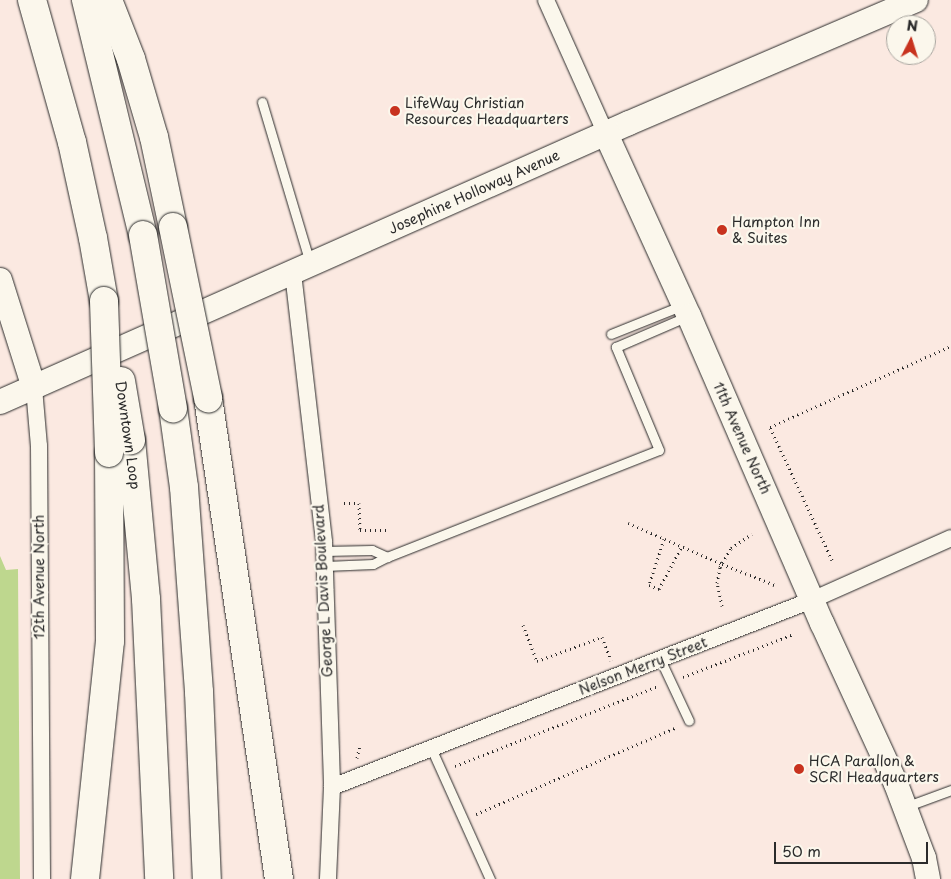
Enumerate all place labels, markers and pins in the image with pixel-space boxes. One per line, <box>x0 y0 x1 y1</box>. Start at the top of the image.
place label: LifeWay Christian Resources Headquarters <box>405 95 569 128</box>
marker: LifeWay Christian Resources Headquarters <box>389 105 401 117</box>
place label: Hampton Inn & Suites <box>732 214 820 246</box>
marker: Hampton Inn & Suites <box>716 224 728 236</box>
place label: HCA Parallon & SCRI Headquarters <box>809 753 940 786</box>
marker: HCA Parallon & SCRI Headquarters <box>793 763 805 775</box>

